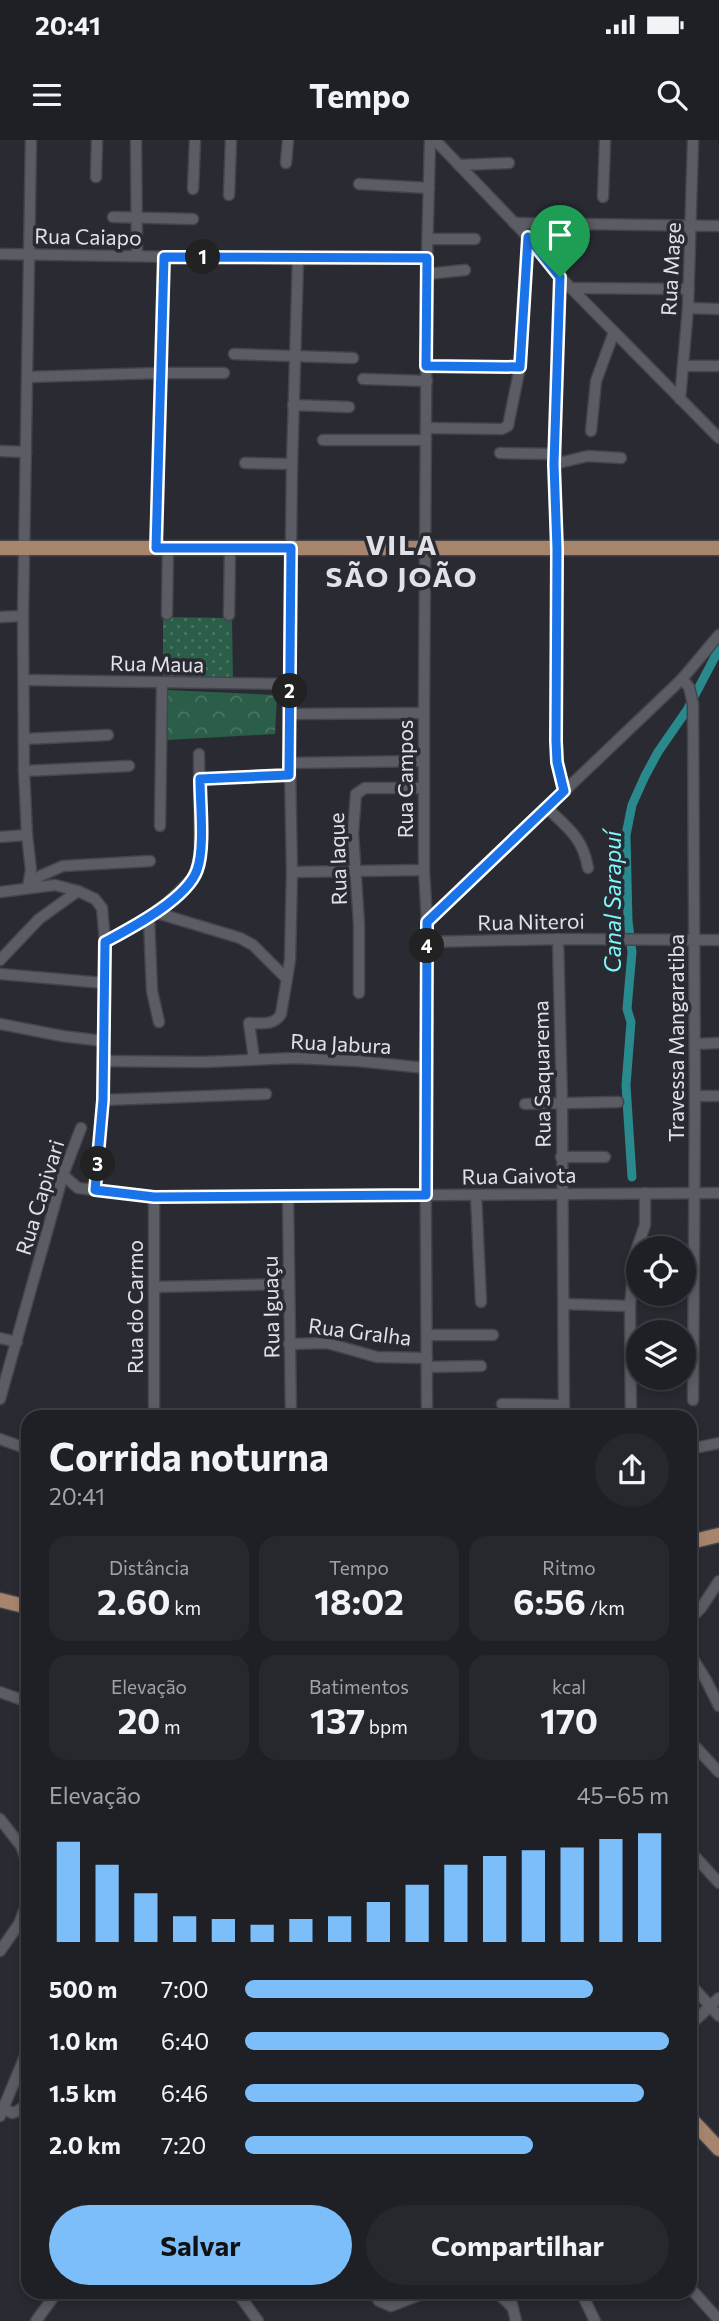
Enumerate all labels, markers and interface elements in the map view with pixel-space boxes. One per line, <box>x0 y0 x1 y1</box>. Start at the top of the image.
text: 20:41 <box>35 9 101 40</box>
text: Tempo <box>309 75 410 115</box>
icon: menu <box>28 76 66 114</box>
icon: search <box>653 76 691 114</box>
pin <box>530 205 590 277</box>
icon: arrive <box>541 216 579 254</box>
street label: Rua Mage <box>655 221 685 317</box>
street label: Rua Caiapo <box>34 223 142 249</box>
pin: 1 <box>186 240 220 274</box>
text: 1 <box>198 245 207 268</box>
district label: VILA SÃO JOÃO <box>325 527 479 593</box>
street label: Rua Maua <box>110 650 204 676</box>
pin: 2 <box>272 674 308 708</box>
text: 2 <box>284 679 295 702</box>
street label: Rua Campos <box>392 720 417 838</box>
street label: Rua Iaque <box>323 812 351 906</box>
water label: Canal Sarapuí <box>598 827 626 973</box>
street label: Rua Niteroi <box>477 908 585 934</box>
pin: 4 <box>410 928 444 964</box>
text: 4 <box>421 934 432 957</box>
street label: Travessa Mangaratiba <box>663 934 688 1142</box>
street label: Rua Saquarema <box>527 1000 555 1148</box>
street label: Rua Jabura <box>290 1028 392 1058</box>
street label: Rua Capivari <box>10 1136 68 1258</box>
pin: 3 <box>80 1146 116 1182</box>
text: 3 <box>92 1152 103 1175</box>
street label: Rua Gaivota <box>461 1161 577 1189</box>
map controls <box>626 1236 696 1390</box>
button: locate <box>626 1236 696 1306</box>
street label: Rua do Carmo <box>122 1240 147 1374</box>
street label: Rua Iguaçu <box>257 1255 283 1359</box>
street label: Rua Gralha <box>307 1312 413 1350</box>
button: layers <box>626 1320 696 1390</box>
text: Corrida noturna <box>49 1432 329 1479</box>
button: share <box>595 1433 669 1507</box>
text: 20:41 <box>49 1482 105 1510</box>
text: Distância <box>109 1556 189 1579</box>
text: Tempo <box>329 1556 389 1579</box>
text: Ritmo <box>542 1556 596 1579</box>
text: 2.60 <box>97 1579 171 1622</box>
text: 18:02 <box>314 1579 404 1622</box>
text: 6:56 <box>513 1579 586 1622</box>
text: km <box>171 1596 201 1619</box>
text: /km <box>586 1596 625 1619</box>
text: Elevação <box>111 1675 187 1698</box>
text: Batimentos <box>309 1675 409 1698</box>
text: kcal <box>552 1675 586 1698</box>
text: 20 <box>117 1698 160 1741</box>
text: 137 <box>310 1698 365 1741</box>
text: 170 <box>540 1698 598 1741</box>
text: m <box>160 1715 181 1738</box>
text: bpm <box>365 1715 408 1738</box>
text: Elevação <box>49 1781 141 1809</box>
text: 45–65 m <box>577 1781 669 1809</box>
text: 500 m <box>49 1975 117 2003</box>
text: 7:00 <box>161 1975 209 2003</box>
text: 1.0 km <box>49 2027 118 2055</box>
text: 6:40 <box>161 2027 209 2055</box>
text: 1.5 km <box>49 2079 117 2107</box>
text: 6:46 <box>161 2079 208 2107</box>
text: 2.0 km <box>49 2131 121 2159</box>
text: 7:20 <box>161 2131 206 2159</box>
button: Salvar <box>49 2205 352 2285</box>
button: Compartilhar <box>366 2205 669 2285</box>

